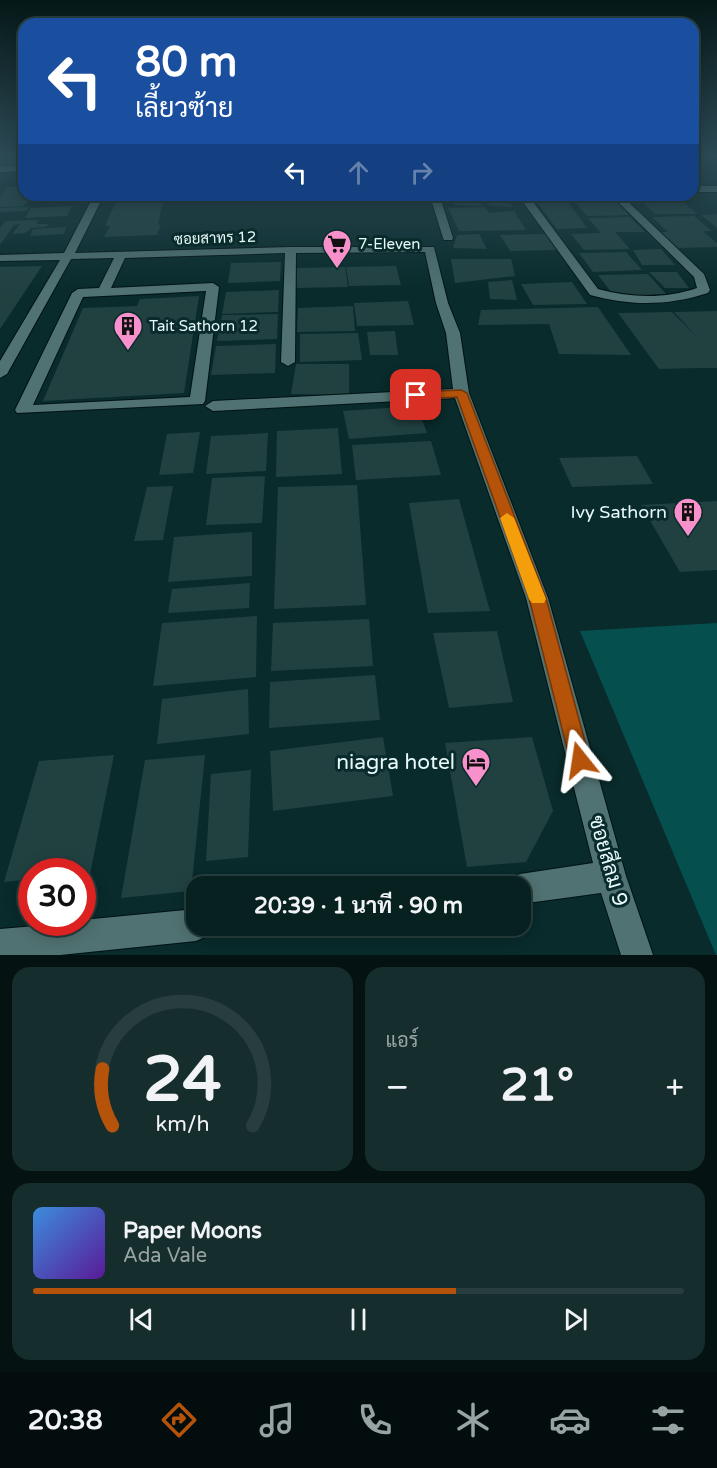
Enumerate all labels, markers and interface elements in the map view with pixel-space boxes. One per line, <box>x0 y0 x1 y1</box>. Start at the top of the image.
text: 80 m <box>135 37 237 88</box>
icon: left <box>36 42 114 120</box>
text: เลี้ยวซ้าย <box>135 92 233 125</box>
icon: left <box>279 156 312 189</box>
icon: ahead <box>342 156 375 189</box>
icon: right <box>405 156 438 189</box>
street label: ซอยสาทร 12 <box>173 228 257 248</box>
supermarket icon: 7-Eleven <box>321 228 353 270</box>
place label: 7-Eleven <box>358 235 420 253</box>
building icon: Tait Sathorn 12 <box>112 310 144 352</box>
place label: Tait Sathorn 12 <box>149 317 258 335</box>
pin <box>390 369 441 420</box>
icon: arrive <box>399 378 432 411</box>
building icon: Ivy Sathorn <box>672 496 704 538</box>
place label: Ivy Sathorn <box>571 501 667 523</box>
position arrow <box>548 728 612 792</box>
hotel icon: niagra hotel <box>460 746 492 788</box>
place label: niagra hotel <box>336 750 455 775</box>
street label: ซอยสีลม 9 <box>583 812 634 909</box>
speed limit sign: 30 <box>18 858 96 936</box>
text: 20:39 · 1 นาที · 90 m <box>254 893 463 919</box>
text: แอร์ <box>386 1029 419 1053</box>
text: 24 <box>143 1043 221 1118</box>
text: 21° <box>500 1059 574 1113</box>
text: − <box>386 1068 409 1107</box>
text: + <box>665 1068 684 1107</box>
text: km/h <box>155 1111 209 1137</box>
text: Paper Moons <box>123 1218 262 1244</box>
text: Ada Vale <box>123 1244 207 1268</box>
icon: previous <box>125 1303 158 1336</box>
icon: pause <box>342 1303 375 1336</box>
icon: next <box>559 1303 592 1336</box>
icon: directions <box>158 1399 200 1441</box>
icon: music <box>256 1399 298 1441</box>
icon: phone <box>354 1399 396 1441</box>
icon: climate <box>452 1399 494 1441</box>
icon: car <box>549 1399 591 1441</box>
icon: filters <box>647 1399 689 1441</box>
text: 20:38 <box>28 1404 103 1437</box>

